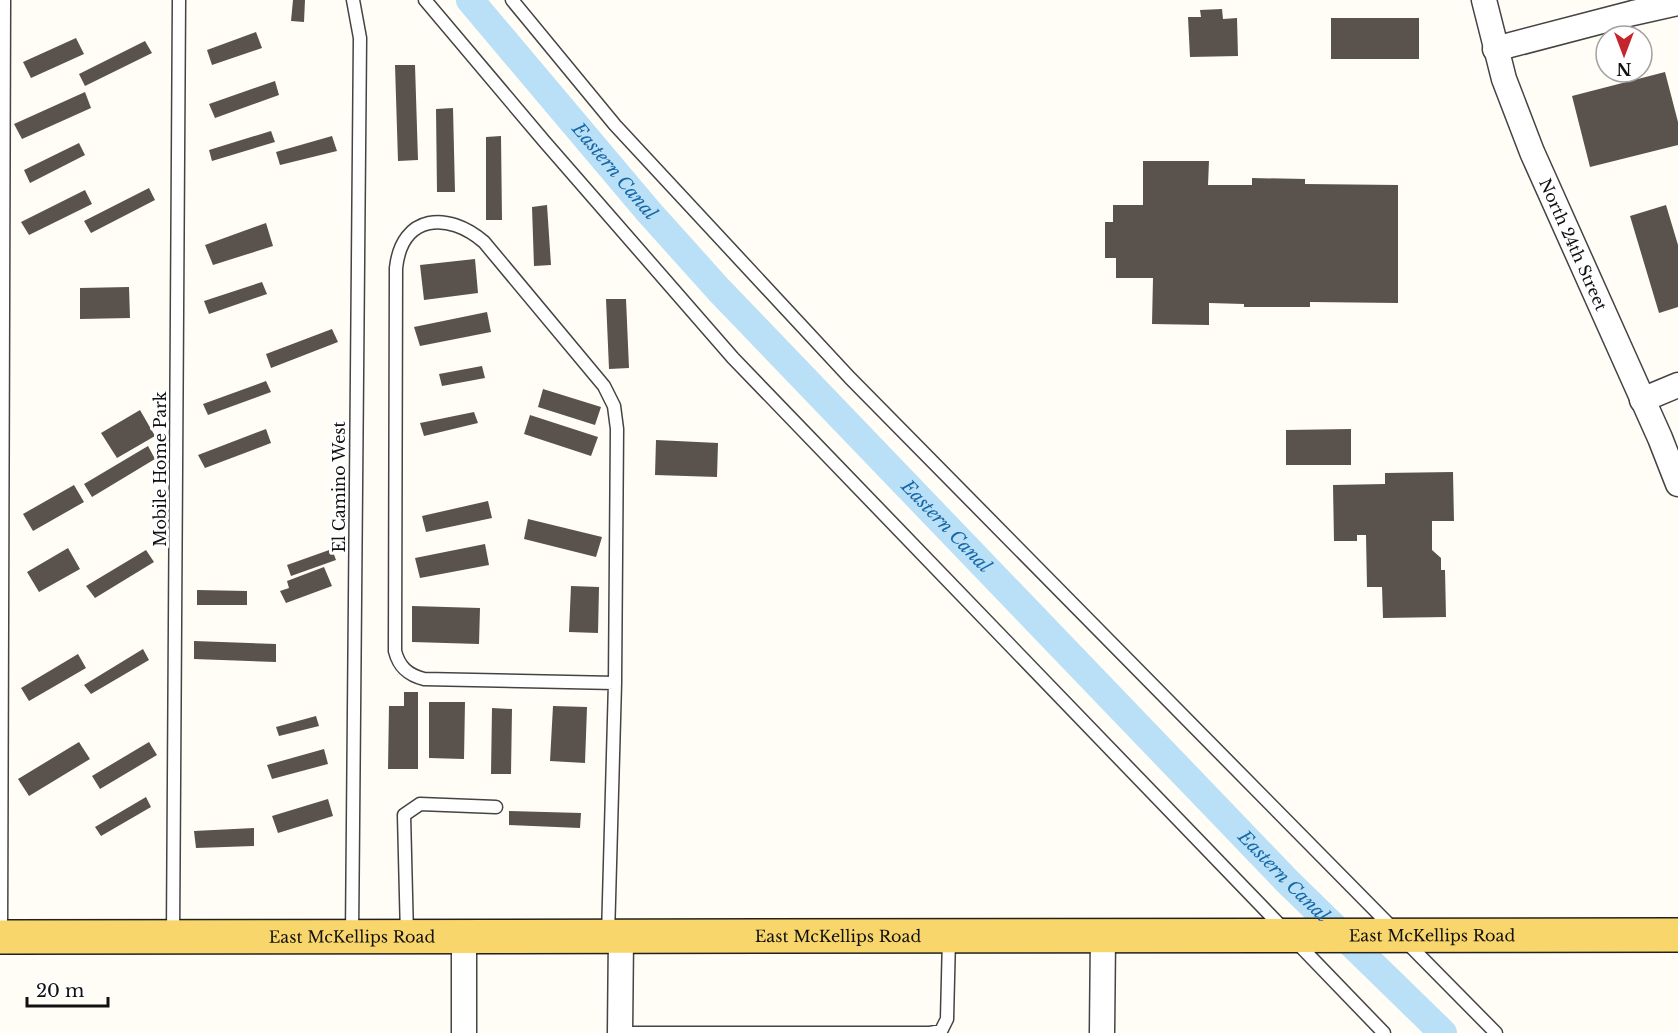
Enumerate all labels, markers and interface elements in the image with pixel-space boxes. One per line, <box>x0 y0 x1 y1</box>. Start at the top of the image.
north arrow <box>1594 24 1654 84</box>
text: N <box>1616 59 1632 79</box>
water label: Eastern Canal <box>567 118 662 224</box>
street label: North 24th Street <box>1535 175 1612 314</box>
street label: Mobile Home Park <box>150 391 170 547</box>
street label: El Camino West <box>329 421 349 553</box>
water label: Eastern Canal <box>896 475 996 577</box>
water label: Eastern Canal <box>1233 825 1334 927</box>
street label: East McKellips Road <box>1349 925 1515 945</box>
street label: East McKellips Road <box>269 926 435 947</box>
street label: East McKellips Road <box>755 926 921 946</box>
scale bar <box>27 970 108 1008</box>
text: 20 m <box>36 980 84 1002</box>

